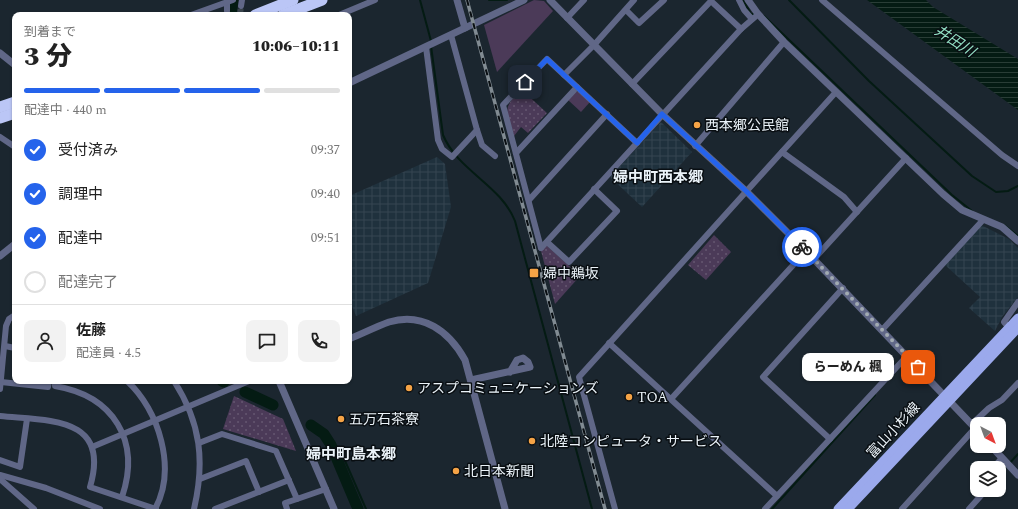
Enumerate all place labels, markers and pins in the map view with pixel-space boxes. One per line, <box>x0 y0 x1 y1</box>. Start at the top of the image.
pin <box>508 65 542 99</box>
place label: 西本郷公民館 <box>705 115 789 136</box>
marker: 西本郷公民館 <box>692 120 702 130</box>
place label: 婦中鵜坂 <box>543 263 599 284</box>
marker: 婦中鵜坂 <box>528 267 540 279</box>
pin <box>901 350 935 384</box>
callout: らーめん 楓 <box>802 353 894 381</box>
place label: アスプコミュニケーションズ <box>417 378 598 399</box>
marker: アスプコミュニケーションズ <box>404 383 414 393</box>
place label: TOA <box>637 387 668 408</box>
marker: TOA <box>624 392 634 402</box>
place label: 五万石茶寮 <box>349 409 419 430</box>
marker: 五万石茶寮 <box>336 414 346 424</box>
place label: 北陸コンピュータ・サービス <box>540 431 722 452</box>
marker: 北陸コンピュータ・サービス <box>527 436 537 446</box>
place label: 北日本新聞 <box>464 461 534 482</box>
marker: 北日本新聞 <box>451 466 461 476</box>

